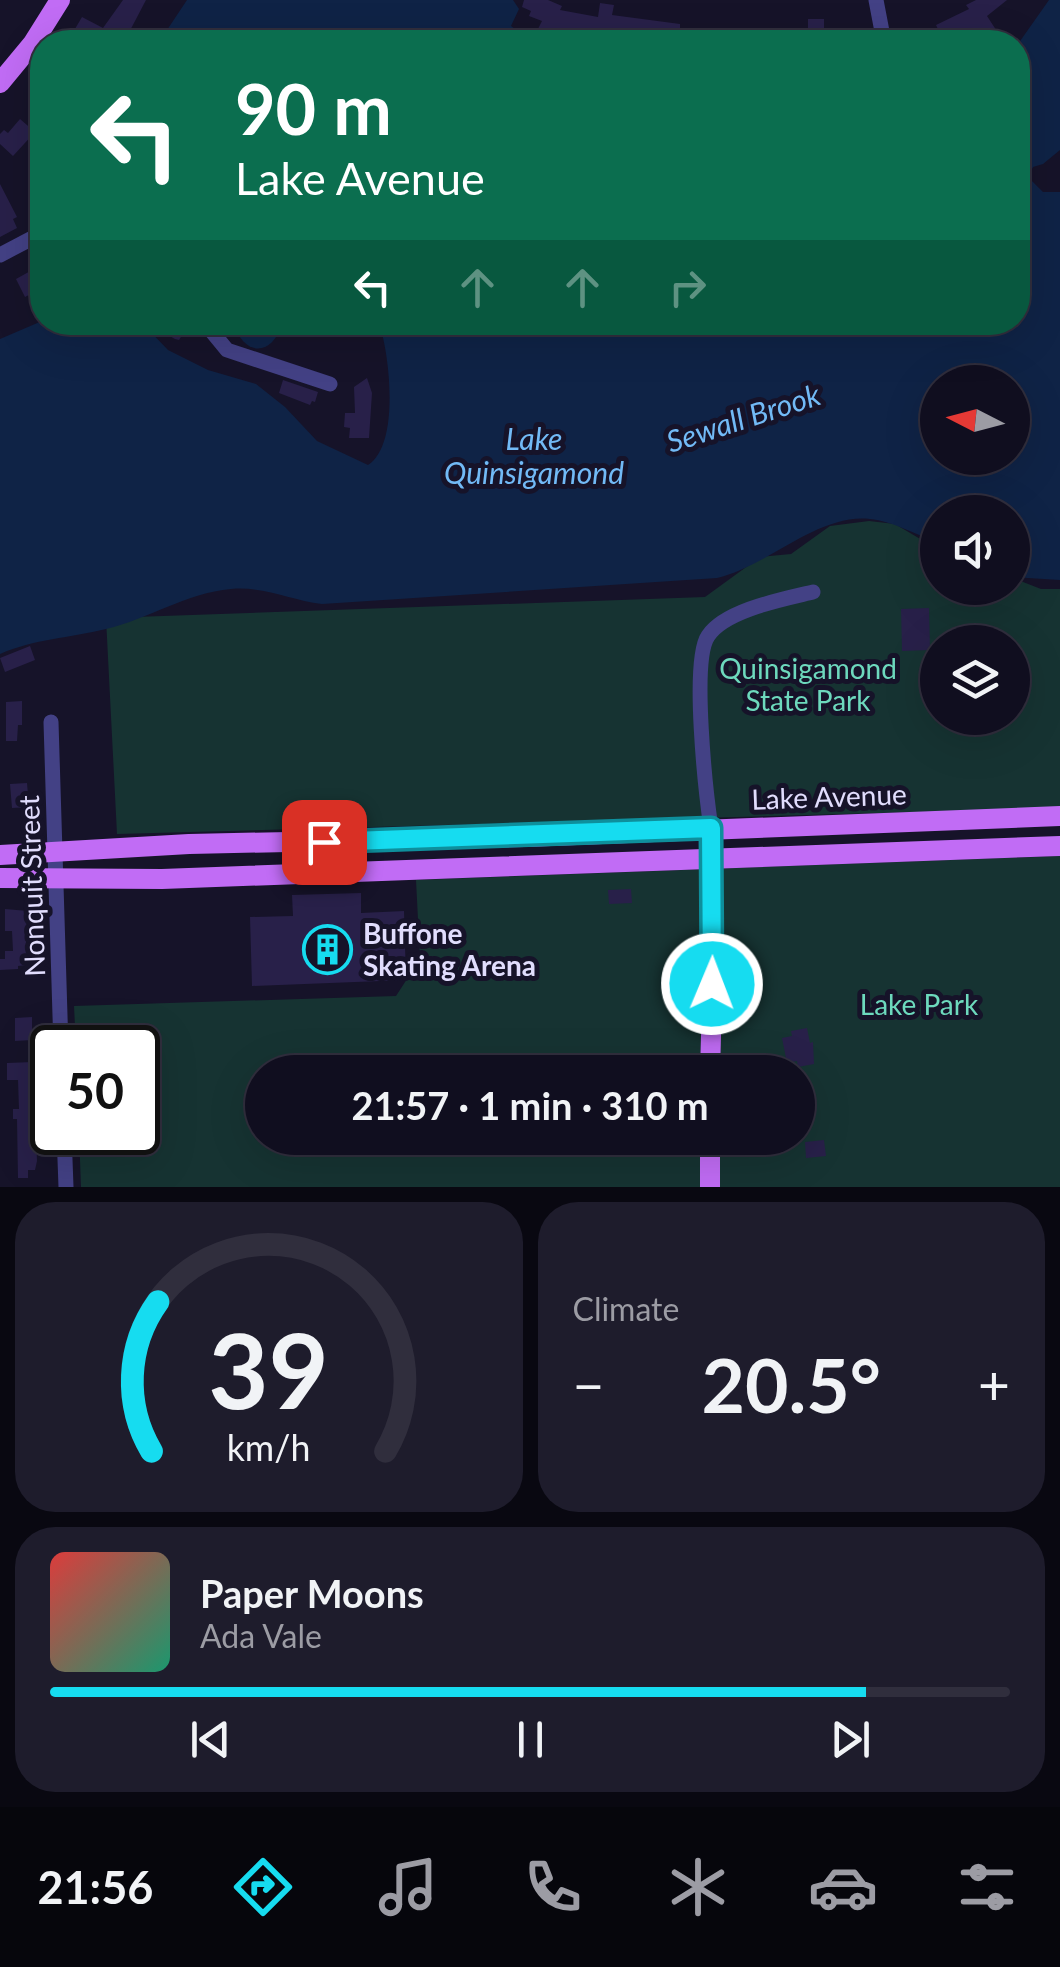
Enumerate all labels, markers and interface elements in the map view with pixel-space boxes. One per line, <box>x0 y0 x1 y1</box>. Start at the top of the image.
text: 90 m <box>235 66 392 150</box>
icon: left <box>70 70 200 200</box>
text: Lake Avenue <box>235 151 485 205</box>
icon: left <box>345 260 400 315</box>
icon: ahead <box>450 260 505 315</box>
icon: ahead <box>555 260 610 315</box>
icon: right <box>660 260 715 315</box>
north arrow <box>920 365 1030 475</box>
map controls <box>920 365 1030 735</box>
water label: Sewall Brook <box>662 375 825 459</box>
water label: Lake Quinsigamond <box>444 420 624 490</box>
button: sound <box>920 495 1030 605</box>
button: layers <box>920 625 1030 735</box>
park label: Quinsigamond State Park <box>719 651 897 717</box>
street label: Lake Avenue <box>751 776 907 816</box>
street label: Nonquit Street <box>11 795 51 977</box>
pin <box>282 800 367 885</box>
icon: arrive <box>297 815 352 870</box>
place label: Buffone Skating Arena <box>363 916 536 982</box>
building icon: Buffone Skating Arena <box>302 923 354 975</box>
position arrow <box>660 932 764 1036</box>
park label: Lake Park <box>860 987 979 1021</box>
speed limit sign: 50 <box>30 1025 160 1155</box>
text: 21:57 · 1 min · 310 m <box>351 1082 709 1128</box>
text: Climate <box>573 1289 679 1328</box>
text: 39 <box>208 1306 329 1431</box>
text: 20.5° <box>702 1339 881 1429</box>
text: − <box>573 1351 604 1417</box>
text: + <box>978 1351 1010 1417</box>
text: km/h <box>227 1426 311 1469</box>
text: Paper Moons <box>200 1570 424 1616</box>
text: Ada Vale <box>200 1616 322 1655</box>
icon: previous <box>183 1712 238 1767</box>
icon: pause <box>503 1712 558 1767</box>
icon: next <box>823 1712 878 1767</box>
icon: directions <box>228 1852 298 1922</box>
icon: music <box>373 1852 443 1922</box>
icon: phone <box>518 1852 588 1922</box>
icon: climate <box>663 1852 733 1922</box>
icon: car <box>808 1852 878 1922</box>
icon: filters <box>952 1852 1022 1922</box>
text: 21:56 <box>37 1860 153 1914</box>

